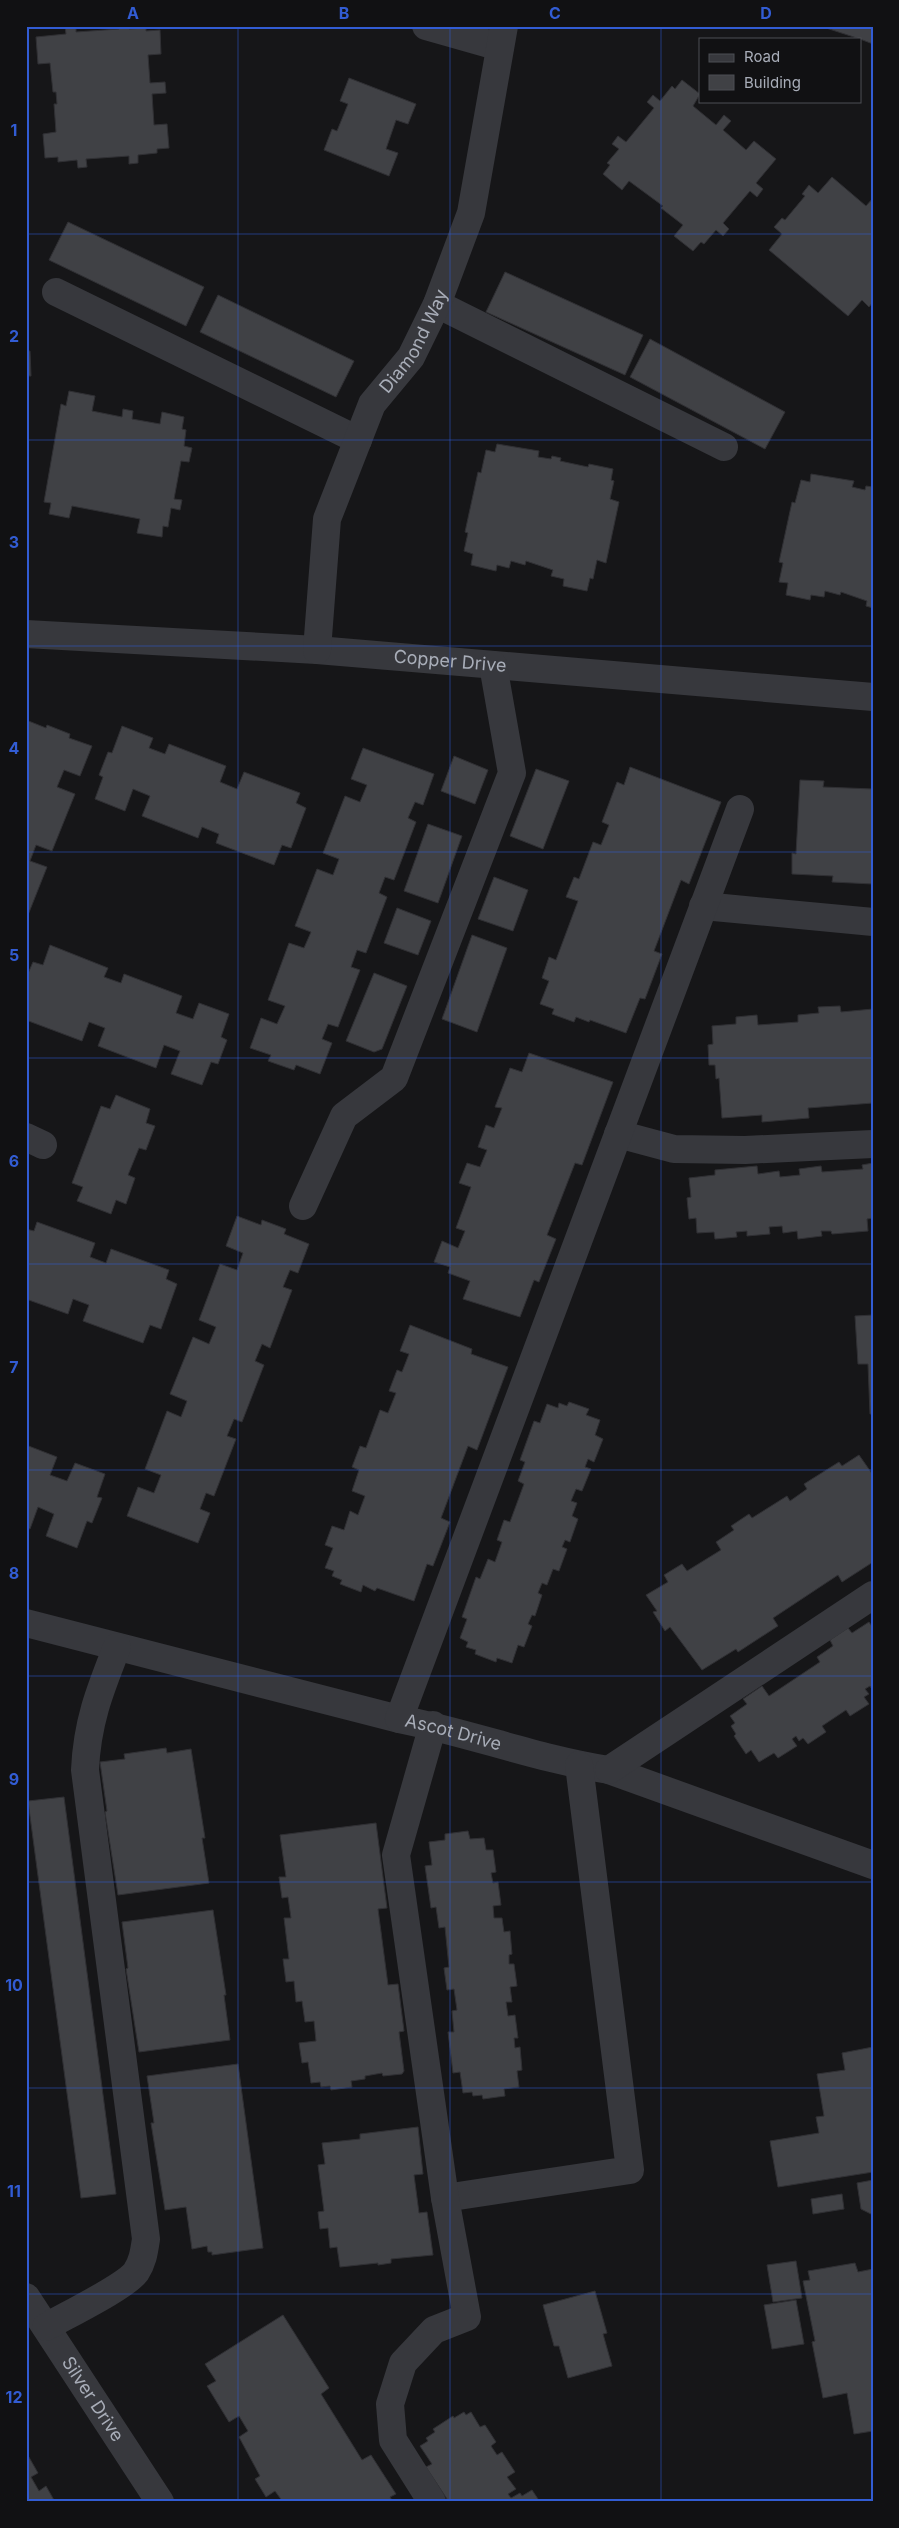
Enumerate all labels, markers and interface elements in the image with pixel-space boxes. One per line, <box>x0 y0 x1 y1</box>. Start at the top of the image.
text: A <box>127 3 139 23</box>
text: B <box>339 3 349 23</box>
text: C <box>549 3 561 23</box>
text: D <box>760 3 772 23</box>
legend <box>699 38 862 102</box>
text: Road <box>744 47 780 66</box>
text: Building <box>744 73 801 92</box>
text: 1 <box>11 120 17 140</box>
street label: Diamond Way <box>375 286 452 397</box>
text: 2 <box>9 326 19 346</box>
text: 3 <box>9 532 19 552</box>
street label: Copper Drive <box>393 646 507 676</box>
text: 4 <box>9 738 20 758</box>
text: 5 <box>9 945 19 965</box>
text: 6 <box>9 1151 19 1171</box>
text: 7 <box>9 1357 19 1377</box>
text: 8 <box>9 1563 19 1583</box>
street label: Ascot Drive <box>403 1710 504 1754</box>
text: 9 <box>9 1769 19 1789</box>
text: 10 <box>5 1975 23 1995</box>
text: 11 <box>7 2181 21 2201</box>
street label: Silver Drive <box>58 2352 129 2445</box>
text: 12 <box>6 2387 22 2407</box>

